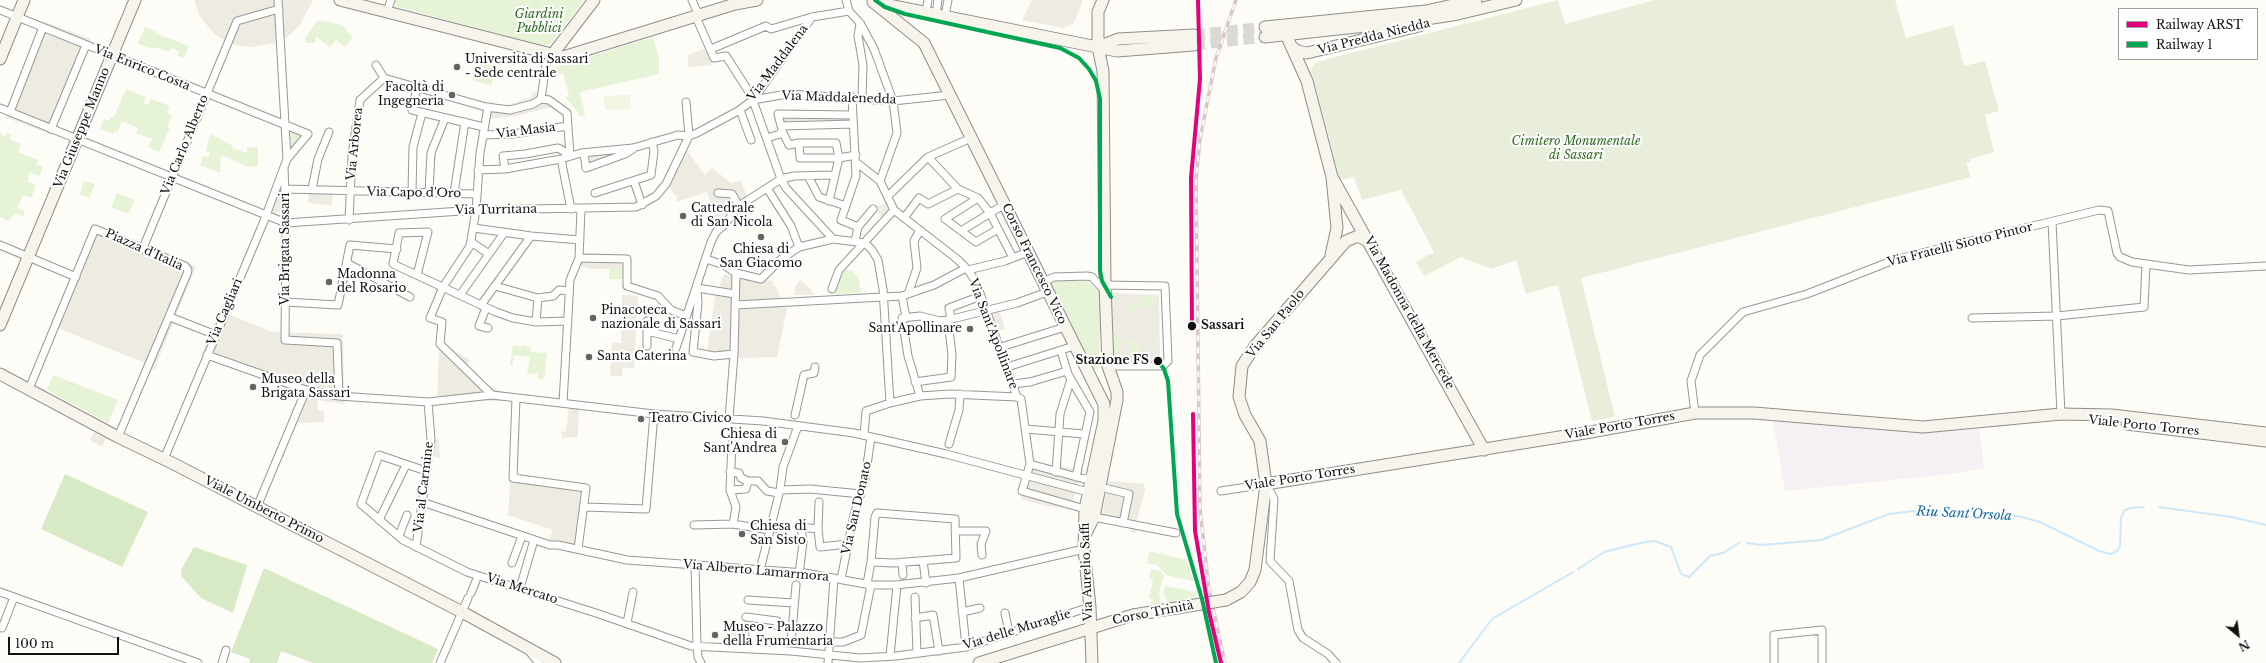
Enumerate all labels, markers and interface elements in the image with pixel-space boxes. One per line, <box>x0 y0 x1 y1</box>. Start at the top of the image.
park label: Giardini Pubblici <box>515 8 563 36</box>
legend <box>2118 8 2258 60</box>
street label: Via Predda Niedda <box>1316 16 1432 58</box>
text: Railway ARST <box>2156 17 2243 32</box>
street label: Via Maddalena <box>745 22 811 104</box>
text: Railway 1 <box>2156 37 2213 52</box>
street label: Via Enrico Costa <box>92 42 192 94</box>
place label: Università di Sassari - Sede centrale <box>465 53 588 81</box>
marker: Università di Sassari - Sede centrale <box>452 62 462 72</box>
street label: Via Giuseppe Manno <box>51 65 113 191</box>
place label: Facoltà di Ingegneria <box>378 81 444 109</box>
street label: Via Maddalenedda <box>781 89 897 107</box>
marker: Facoltà di Ingegneria <box>447 90 457 100</box>
street label: Via Carlo Alberto <box>158 93 212 197</box>
street label: Via Arborea <box>344 107 366 181</box>
street label: Via Masia <box>496 120 556 142</box>
park label: Cimitero Monumentale di Sassari <box>1512 135 1640 163</box>
street label: Via Capo d'Oro <box>367 185 461 201</box>
street label: Via Brigata Sassari <box>279 193 293 305</box>
street label: Corso Francesco Vico <box>998 201 1070 327</box>
street label: Via Turritana <box>455 202 537 218</box>
place label: Cattedrale di San Nicola <box>691 202 772 230</box>
marker: Cattedrale di San Nicola <box>678 211 688 221</box>
street label: Via Fratelli Siotto Pintor <box>1886 220 2034 270</box>
street label: Piazza d'Italia <box>103 226 185 274</box>
marker: Chiesa di San Giacomo <box>756 232 766 242</box>
street label: Via Madonna della Mercede <box>1361 234 1457 392</box>
place label: Chiesa di San Giacomo <box>720 243 802 271</box>
place label: Madonna del Rosario <box>337 268 406 296</box>
street label: Via Cagliari <box>204 276 246 348</box>
marker: Madonna del Rosario <box>324 277 334 287</box>
street label: Via Sant'Apollinare <box>965 277 1021 391</box>
street label: Via San Paolo <box>1244 287 1308 361</box>
place label: Pinacoteca nazionale di Sassari <box>601 304 721 332</box>
marker: Pinacoteca nazionale di Sassari <box>588 313 598 323</box>
place label: Sassari <box>1201 319 1244 333</box>
marker: Sassari <box>1186 320 1198 332</box>
place label: Sant'Apollinare <box>869 322 962 336</box>
marker: Sant'Apollinare <box>965 324 975 334</box>
place label: Santa Caterina <box>597 350 687 364</box>
marker: Santa Caterina <box>584 352 594 362</box>
place label: Stazione FS <box>1075 354 1149 368</box>
marker: Stazione FS <box>1152 355 1164 367</box>
place label: Museo della Brigata Sassari <box>261 373 350 401</box>
marker: Museo della Brigata Sassari <box>248 382 258 392</box>
street label: Viale Porto Torres <box>1564 409 1676 443</box>
place label: Teatro Civico <box>649 412 732 426</box>
street label: Viale Porto Torres <box>2088 413 2200 439</box>
marker: Teatro Civico <box>636 414 646 424</box>
place label: Chiesa di Sant'Andrea <box>703 428 777 456</box>
marker: Chiesa di Sant'Andrea <box>780 437 790 447</box>
street label: Via al Carmine <box>411 441 437 533</box>
street label: Via San Donato <box>839 460 875 556</box>
street label: Viale Porto Torres <box>1244 462 1356 494</box>
street label: Viale Umberto Primo <box>202 474 326 546</box>
water label: Riu Sant'Orsola <box>1916 504 2012 524</box>
place label: Chiesa di San Sisto <box>750 520 807 548</box>
street label: Via Aurelio Saffi <box>1078 523 1096 621</box>
marker: Chiesa di San Sisto <box>737 529 747 539</box>
street label: Via Alberto Lamarmora <box>682 557 830 585</box>
street label: Via Mercato <box>484 571 560 607</box>
street label: Corso Trinità <box>1111 598 1195 628</box>
street label: Via delle Muraglie <box>961 607 1073 653</box>
north arrow <box>2218 615 2258 655</box>
place label: Museo - Palazzo della Frumentaria <box>723 621 833 649</box>
scale bar <box>10 629 121 655</box>
marker: Museo - Palazzo della Frumentaria <box>710 630 720 640</box>
text: 100 m <box>15 636 54 651</box>
text: N <box>2236 637 2252 654</box>

